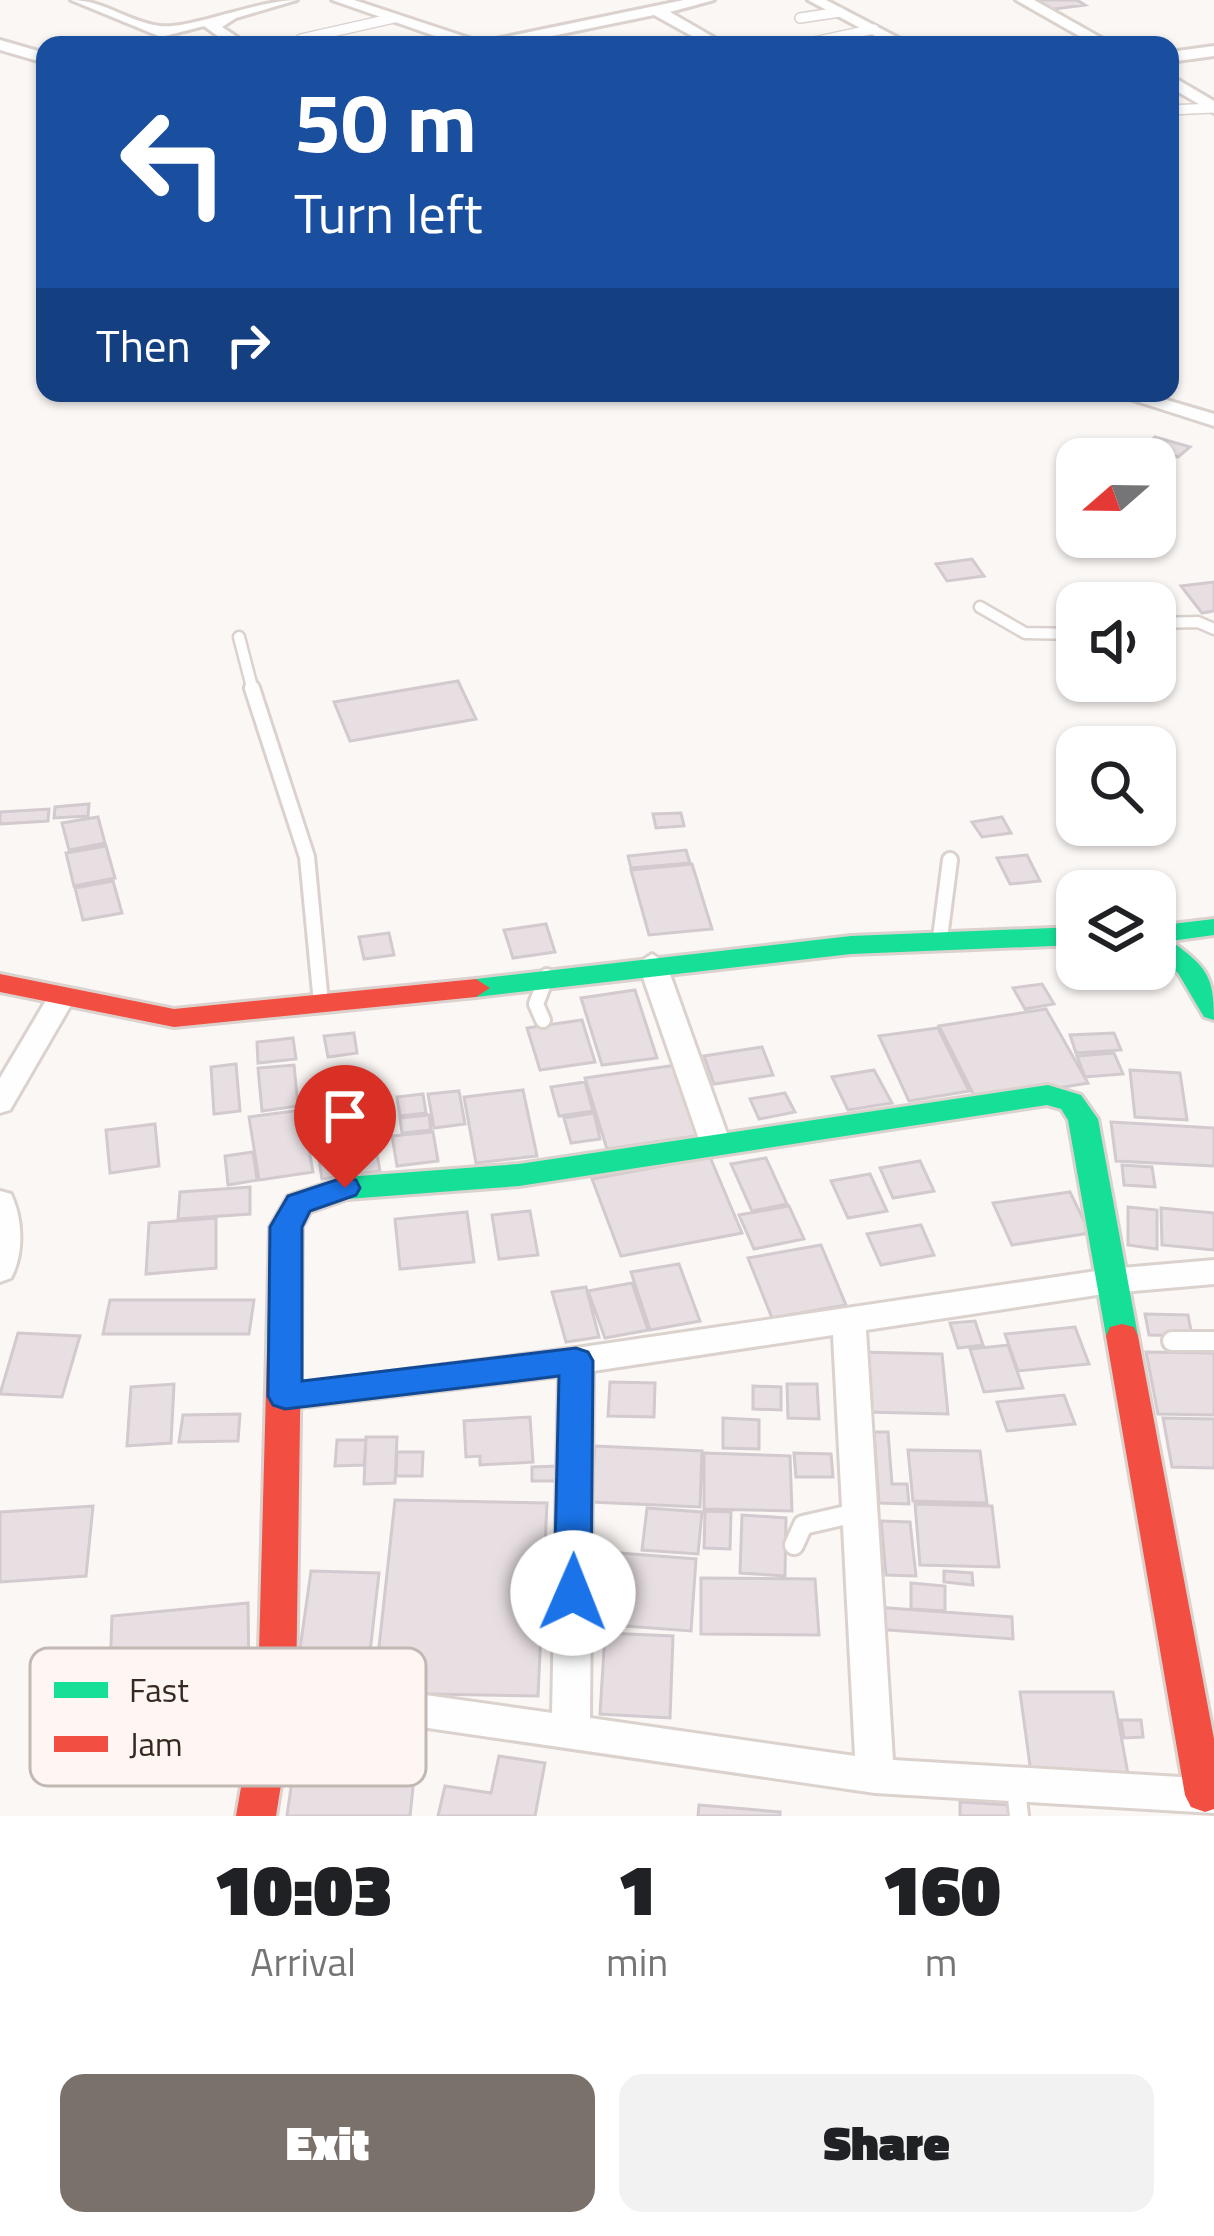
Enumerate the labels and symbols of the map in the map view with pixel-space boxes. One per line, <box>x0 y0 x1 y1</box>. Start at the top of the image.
north arrow <box>1056 438 1176 558</box>
pin <box>294 1065 396 1188</box>
position arrow <box>510 1530 636 1656</box>
legend <box>30 1648 426 1786</box>
text: Fast <box>129 1665 189 1715</box>
text: Jam <box>129 1719 183 1769</box>

